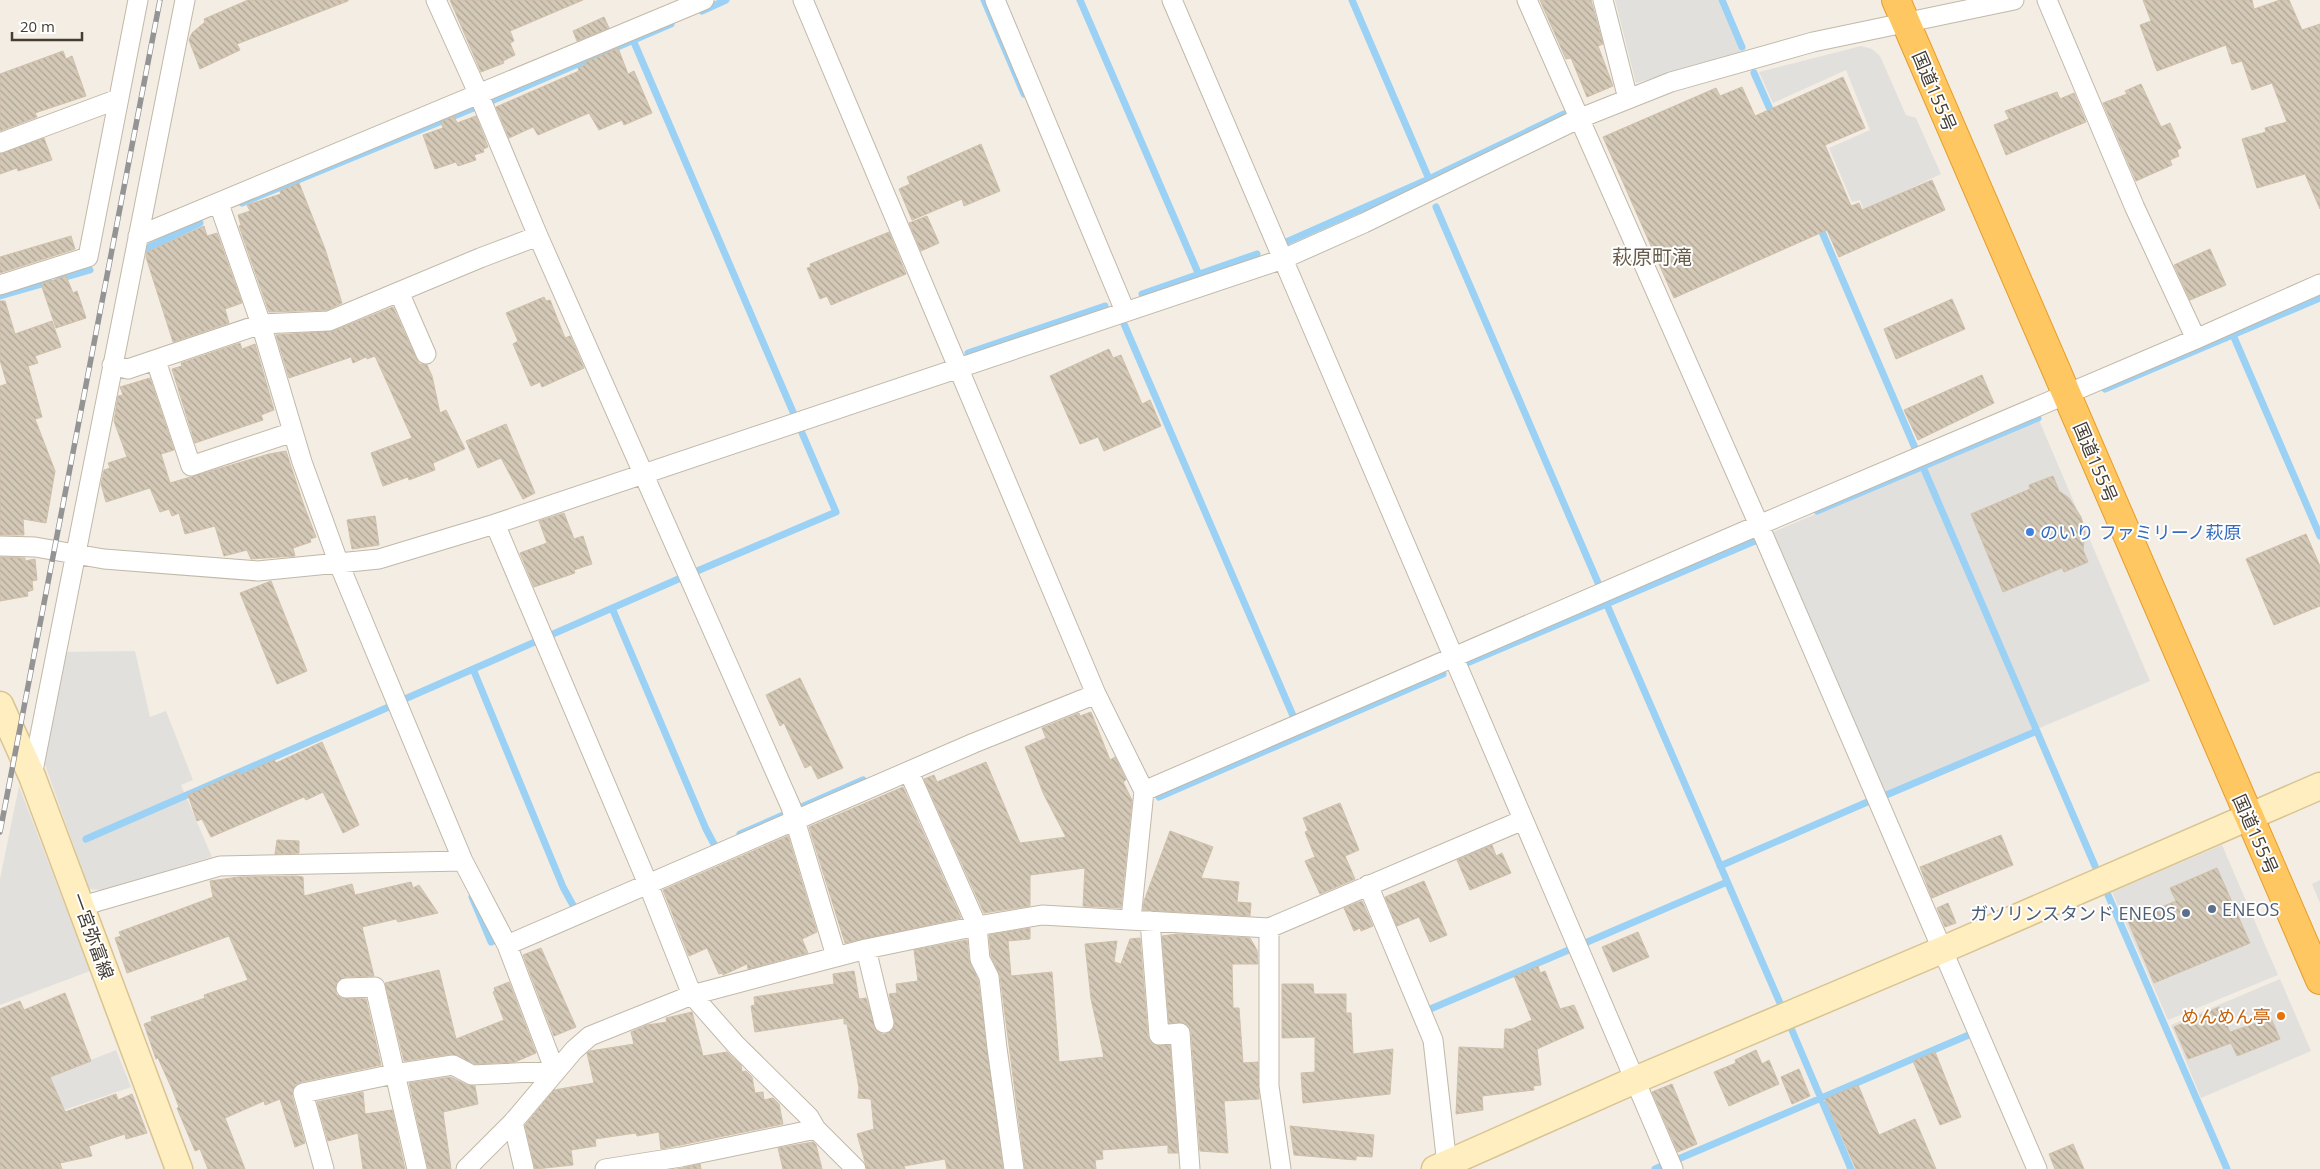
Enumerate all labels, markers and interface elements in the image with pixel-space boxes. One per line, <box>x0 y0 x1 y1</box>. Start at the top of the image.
scale bar <box>12 10 82 42</box>
text: 20 m <box>20 16 55 36</box>
street label: 国道155号 <box>1907 47 1963 135</box>
district label: 萩原町滝 <box>1612 243 1692 270</box>
street label: 国道155号 <box>2068 418 2124 506</box>
place label: のいり ファミリーノ萩原 <box>2040 520 2242 544</box>
marker: のいり ファミリーノ萩原 <box>2024 526 2036 538</box>
street label: 国道155号 <box>2228 790 2284 878</box>
street label: 一宮弥富線 <box>66 890 120 982</box>
place label: ENEOS <box>2222 897 2280 921</box>
place label: ガソリンスタンド ENEOS <box>1970 901 2176 925</box>
marker: ENEOS <box>2206 903 2218 915</box>
marker: ガソリンスタンド ENEOS <box>2180 907 2192 919</box>
place label: めんめん亭 <box>2181 1004 2271 1028</box>
marker: めんめん亭 <box>2275 1010 2287 1022</box>

